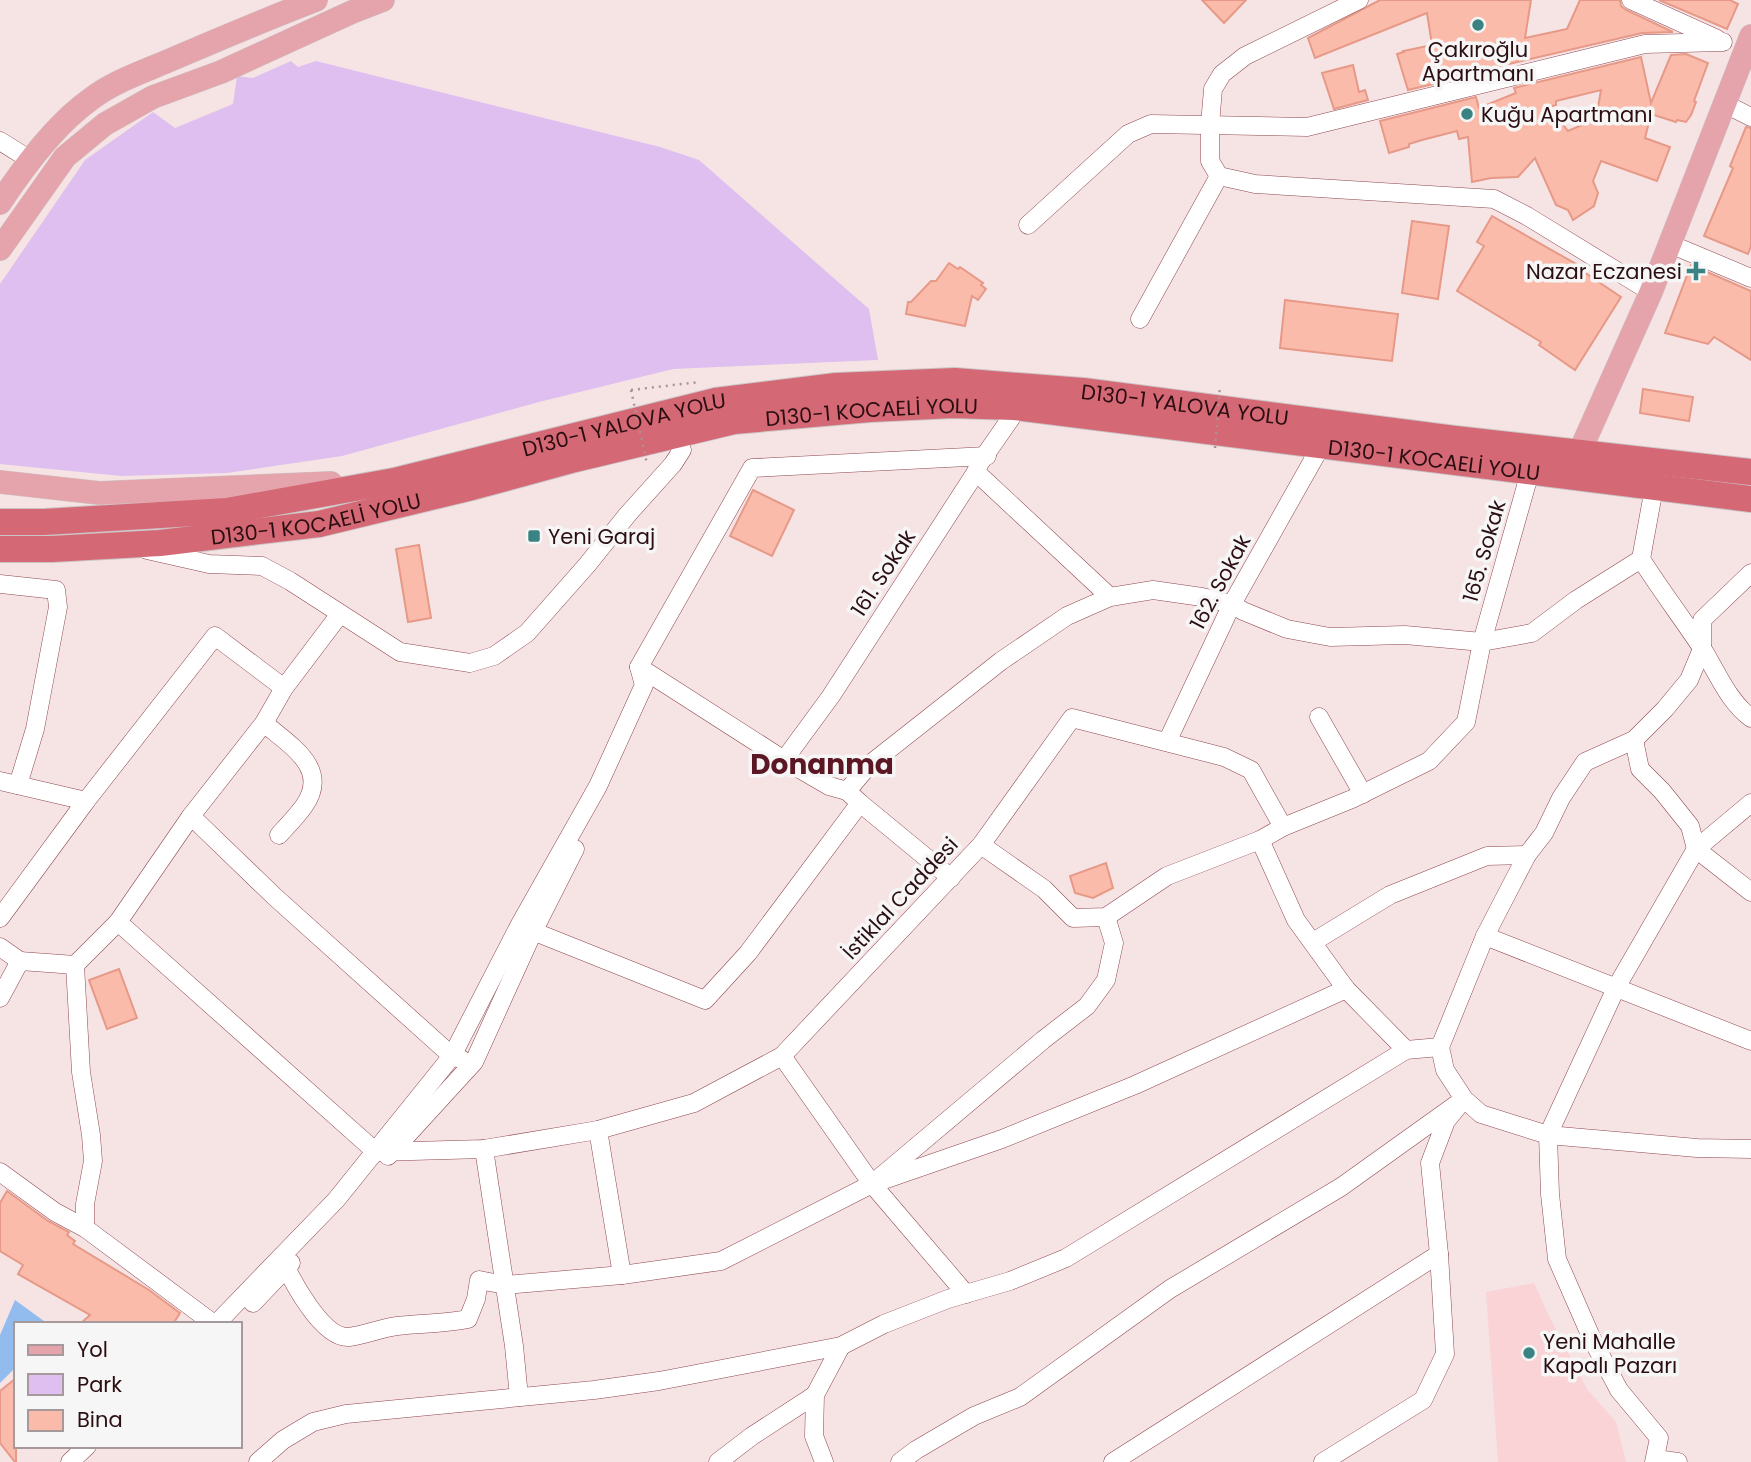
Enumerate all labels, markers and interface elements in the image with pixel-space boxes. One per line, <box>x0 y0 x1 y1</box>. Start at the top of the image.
marker: Çakıroğlu Apartmanı <box>1470 17 1486 33</box>
place label: Çakıroğlu Apartmanı <box>1422 35 1534 88</box>
place label: Kuğu Apartmanı <box>1481 100 1653 129</box>
marker: Kuğu Apartmanı <box>1459 106 1475 122</box>
place label: Nazar Eczanesi <box>1526 257 1682 286</box>
marker: Nazar Eczanesi <box>1688 263 1704 279</box>
street label: D130-1 YALOVA YOLU <box>1079 376 1290 432</box>
street label: D130-1 YALOVA YOLU <box>519 385 727 463</box>
street label: D130-1 KOCAELİ YOLU <box>764 390 979 433</box>
street label: D130-1 KOCAELİ YOLU <box>1327 432 1542 487</box>
street label: D130-1 KOCAELİ YOLU <box>209 485 424 551</box>
street label: 165. Sokak <box>1456 496 1512 605</box>
place label: Yeni Garaj <box>548 522 655 551</box>
street label: 161. Sokak <box>844 524 922 622</box>
marker: Yeni Garaj <box>526 528 542 544</box>
street label: 162. Sokak <box>1183 529 1257 635</box>
district label: Donanma <box>750 745 894 784</box>
street label: İstiklal Caddesi <box>836 830 964 966</box>
legend <box>14 1322 242 1448</box>
place label: Yeni Mahalle Kapalı Pazarı <box>1543 1327 1677 1380</box>
text: Yol <box>77 1335 108 1364</box>
marker: Yeni Mahalle Kapalı Pazarı <box>1521 1345 1537 1361</box>
text: Park <box>77 1370 122 1399</box>
text: Bina <box>77 1405 123 1434</box>

